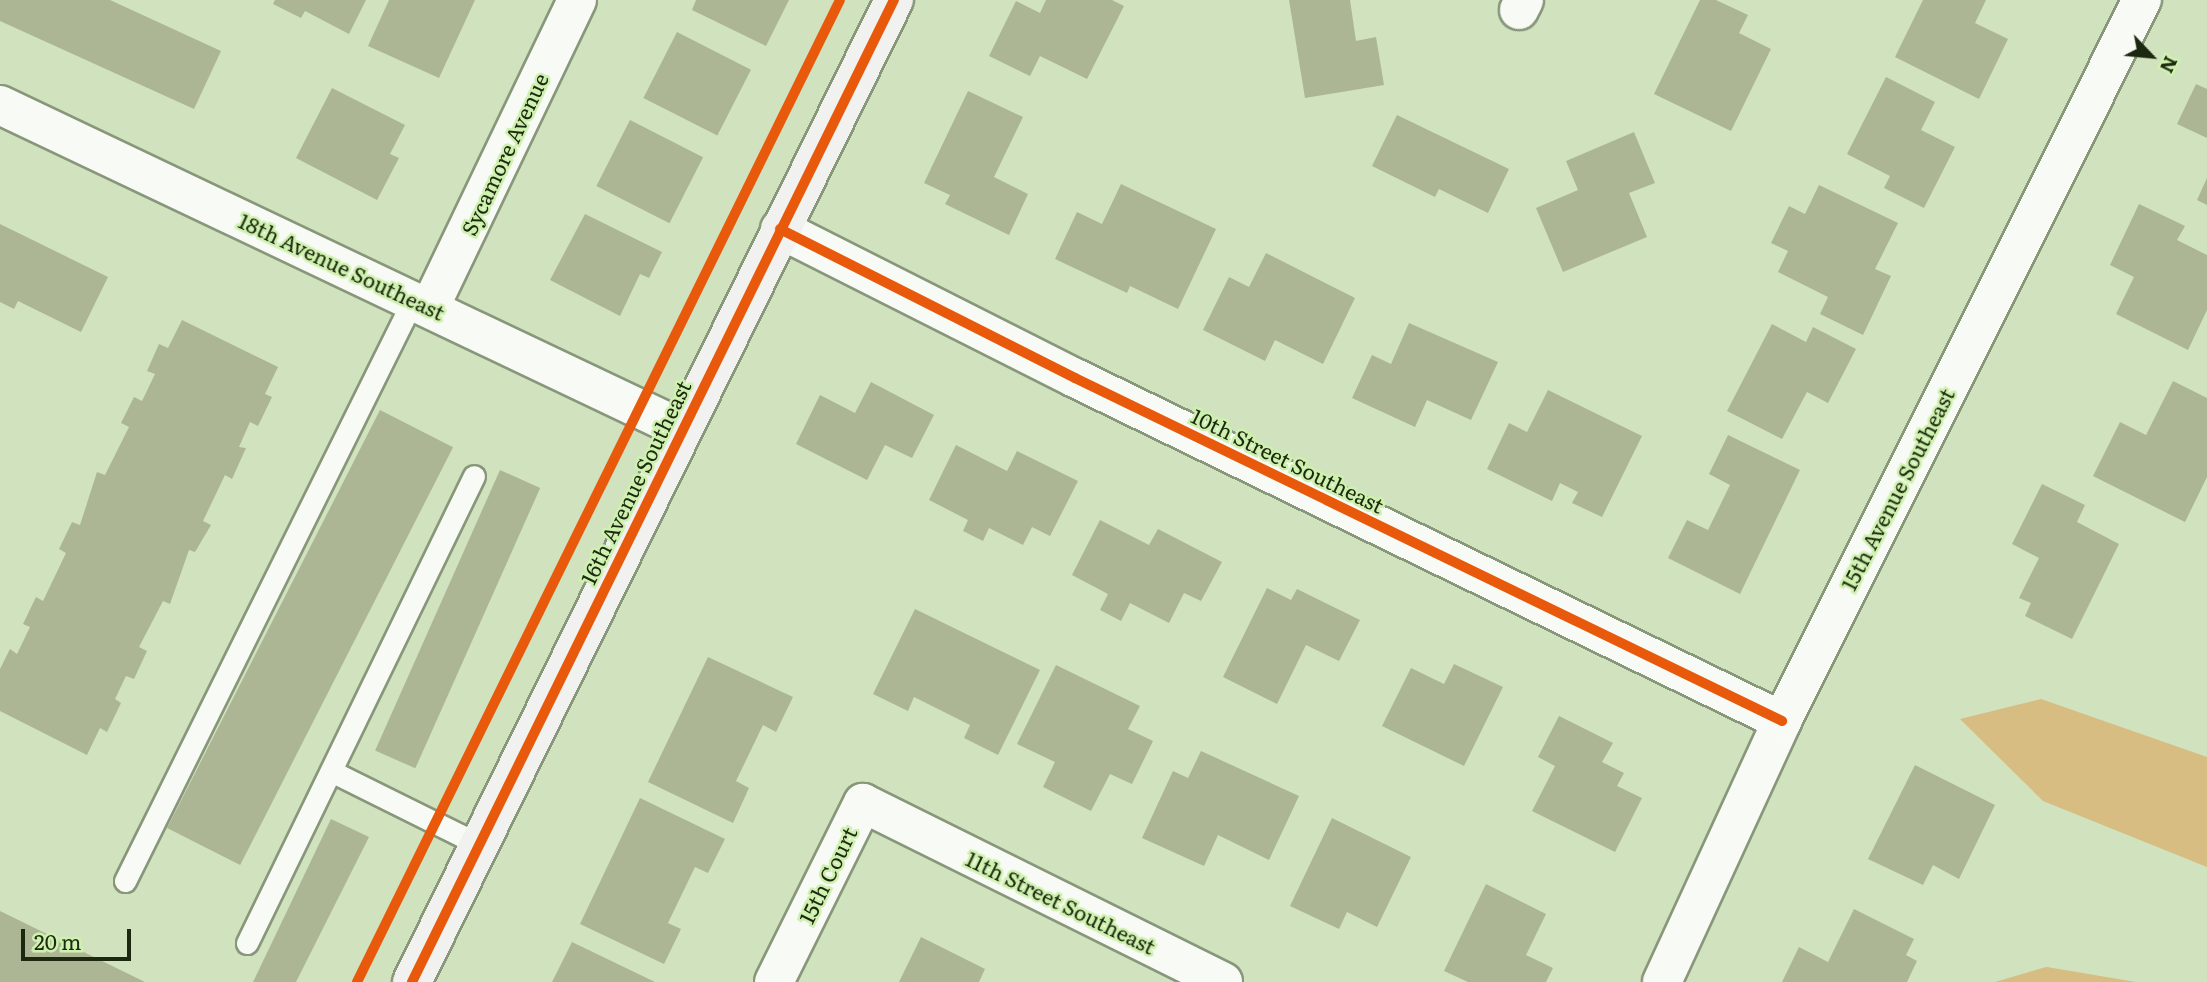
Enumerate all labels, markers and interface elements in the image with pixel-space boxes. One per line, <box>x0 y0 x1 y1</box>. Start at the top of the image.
north arrow <box>2116 21 2186 91</box>
text: N <box>2154 52 2186 79</box>
street label: Sycamore Avenue <box>455 69 553 239</box>
street label: 18th Avenue Southeast <box>235 207 449 325</box>
street label: 16th Avenue Southeast <box>575 376 695 588</box>
street label: 15th Avenue Southeast <box>1835 384 1959 594</box>
street label: 10th Street Southeast <box>1188 402 1388 518</box>
street label: 15th Court <box>793 823 861 927</box>
street label: 11th Street Southeast <box>962 845 1160 959</box>
scale bar <box>24 916 135 960</box>
text: 20 m <box>34 925 81 956</box>

